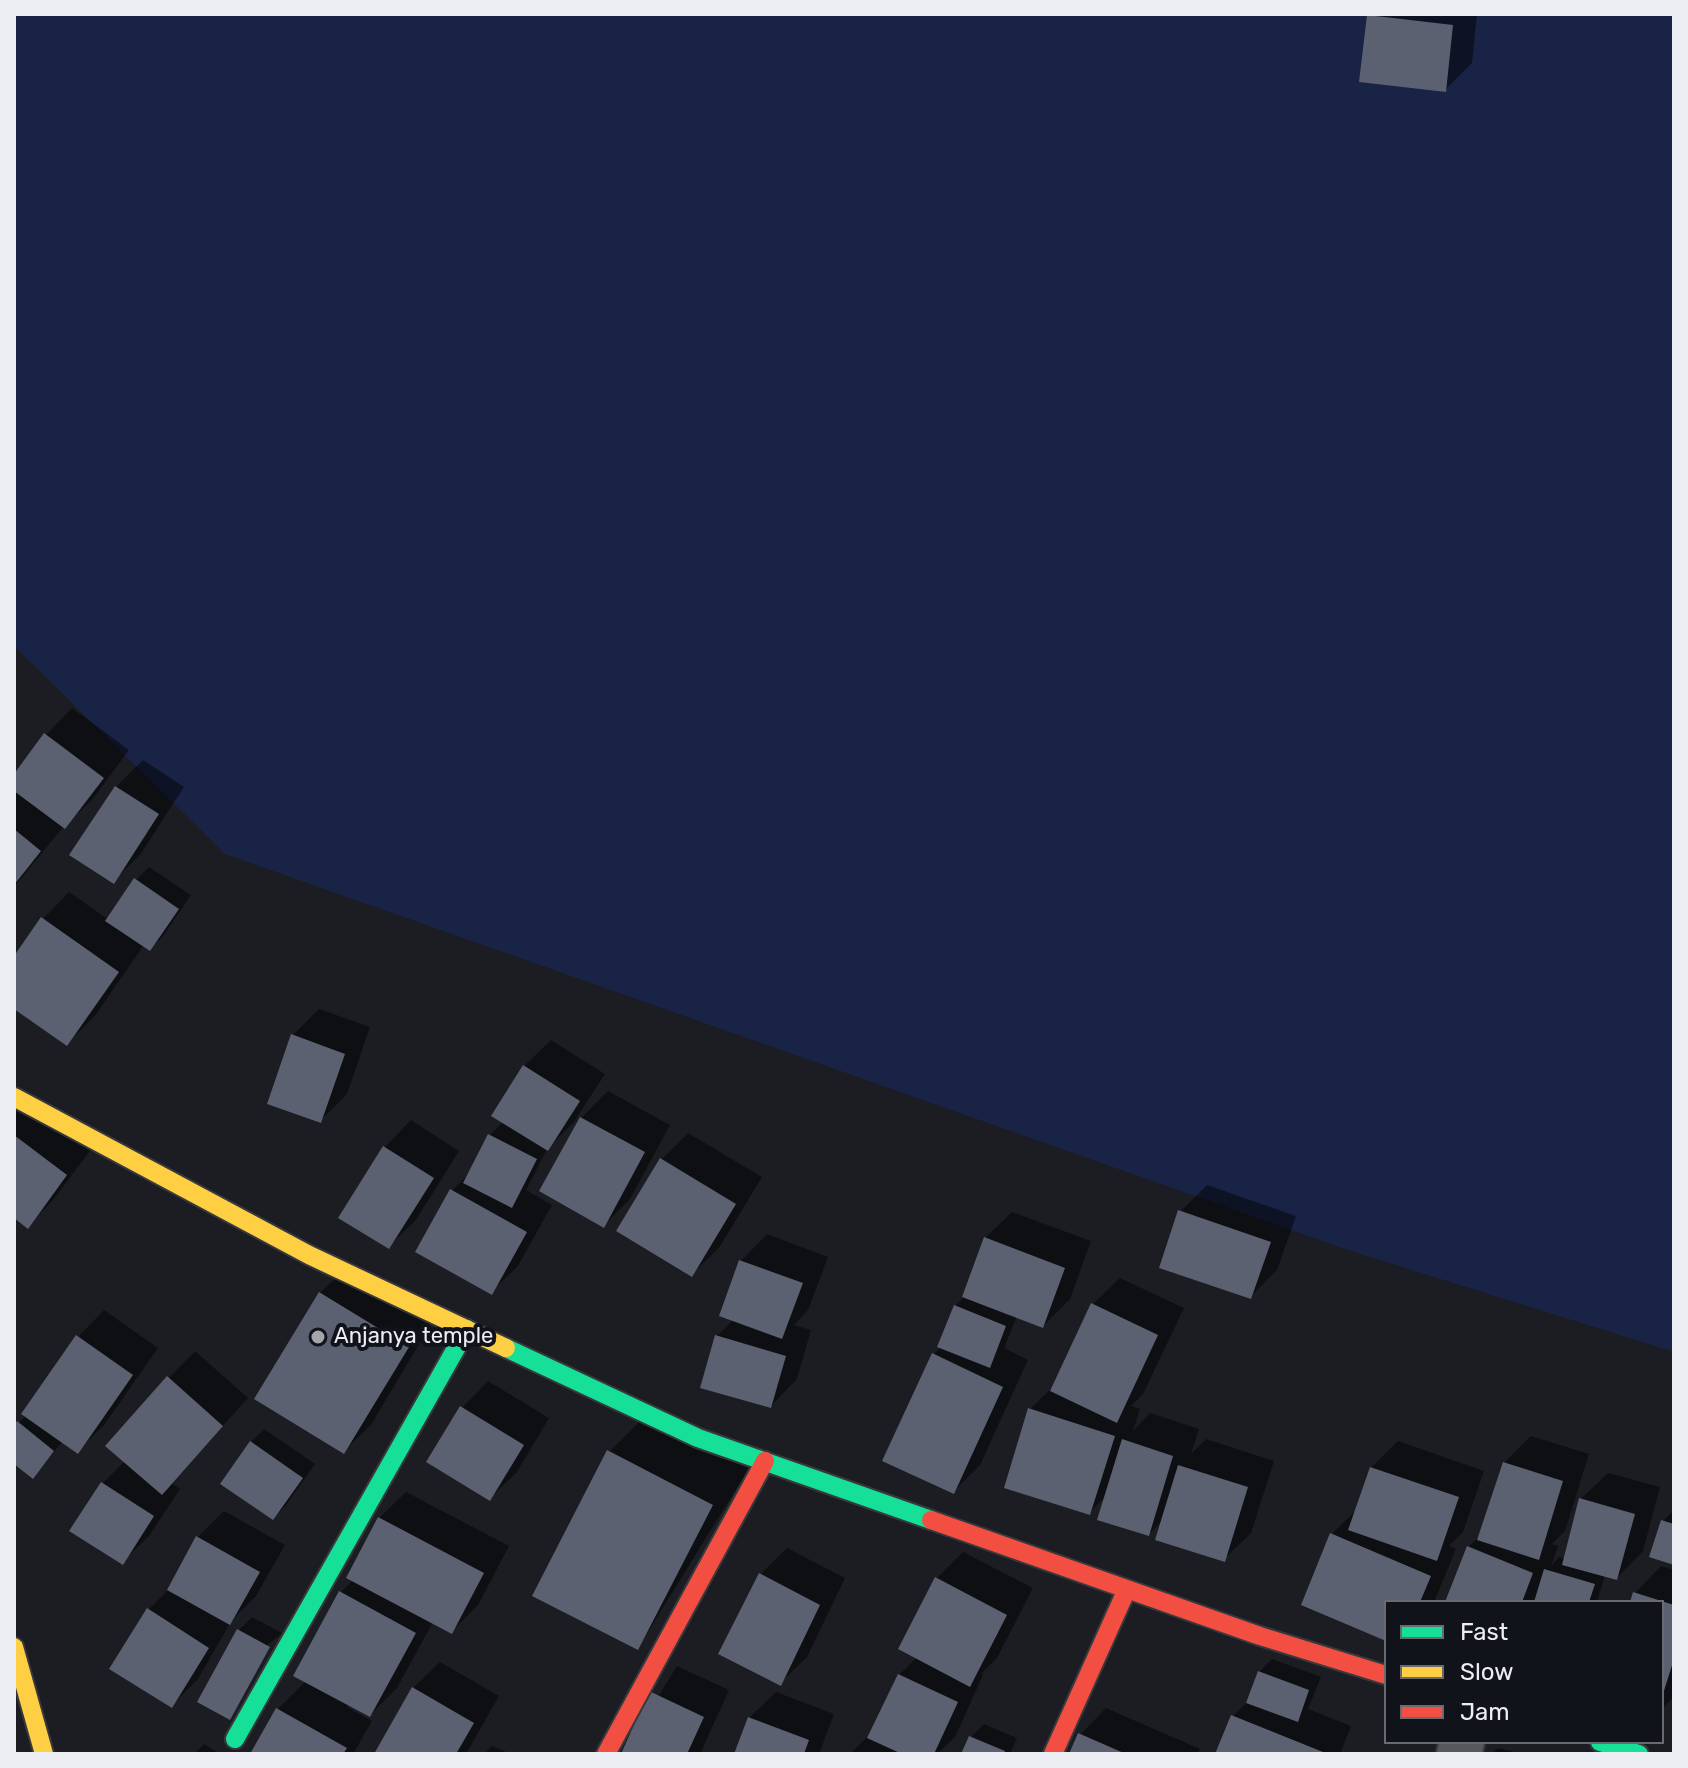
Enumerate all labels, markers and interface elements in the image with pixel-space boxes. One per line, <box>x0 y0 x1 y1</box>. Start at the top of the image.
place label: Anjanya temple <box>334 1324 493 1350</box>
marker: Anjanya temple <box>309 1328 327 1346</box>
legend <box>1384 1600 1664 1744</box>
text: Fast <box>1460 1618 1508 1646</box>
text: Slow <box>1460 1658 1513 1686</box>
text: Jam <box>1460 1698 1510 1726</box>

